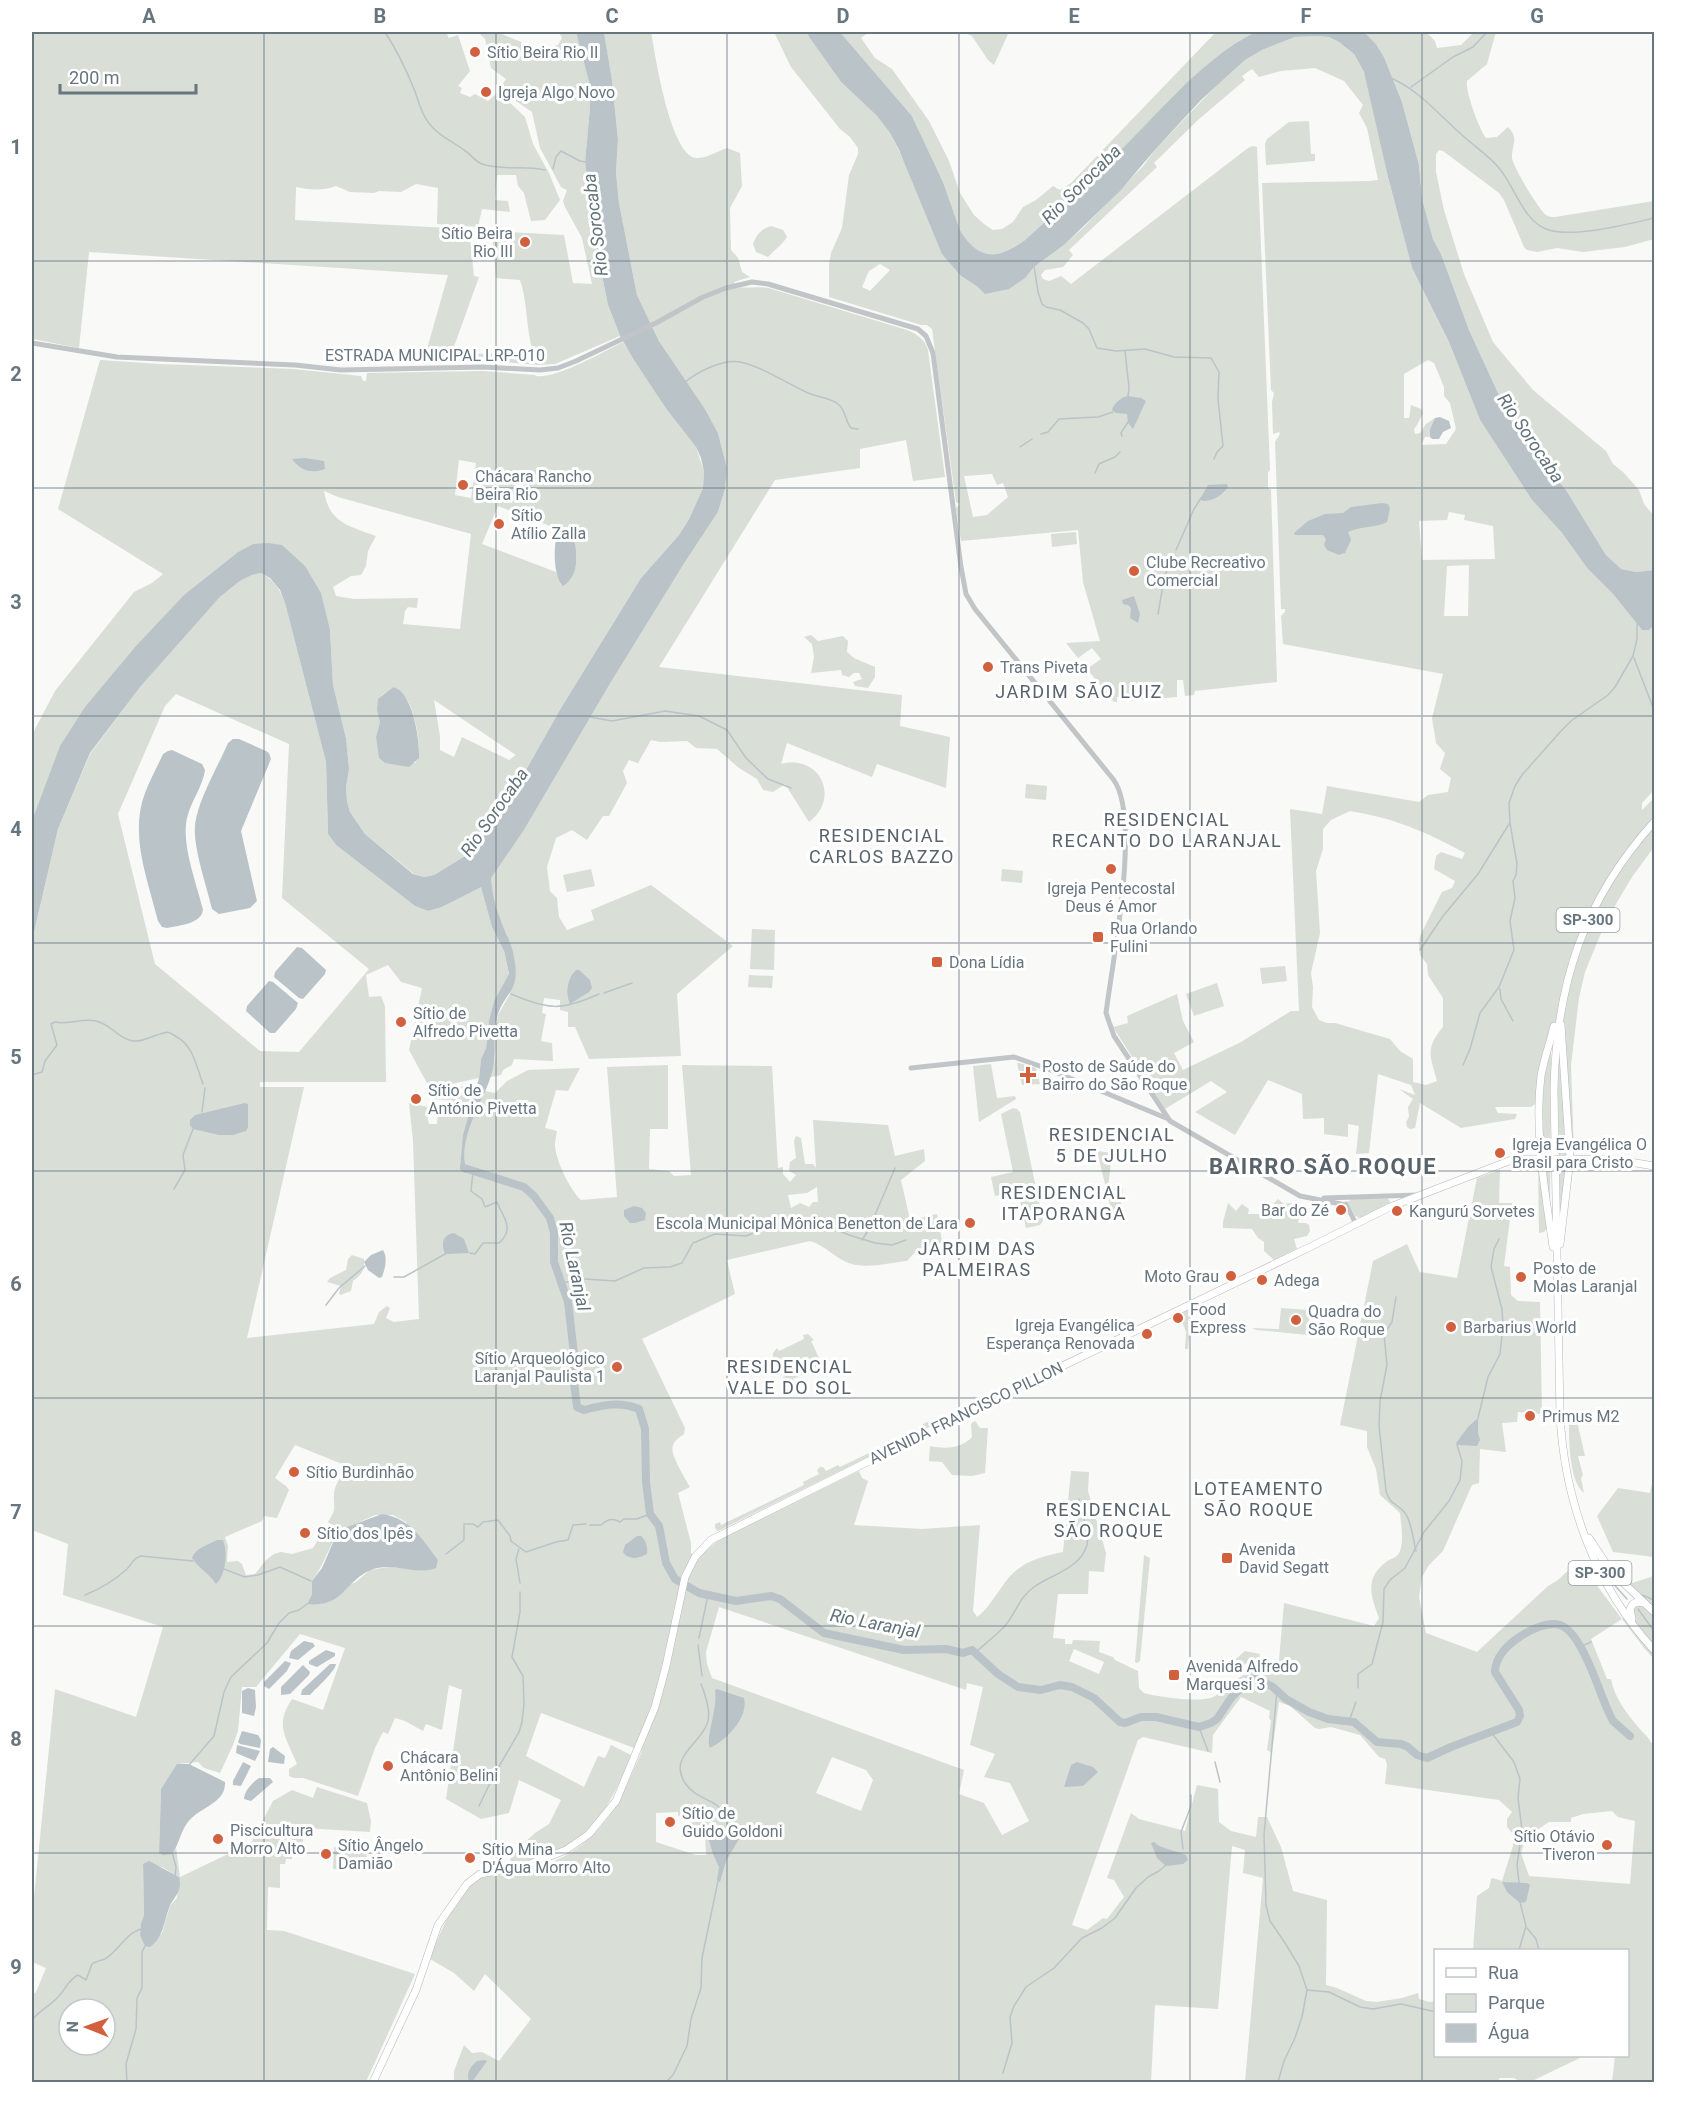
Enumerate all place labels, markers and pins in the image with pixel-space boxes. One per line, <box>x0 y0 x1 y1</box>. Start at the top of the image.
place label: Sítio Beira Rio II <box>487 43 598 62</box>
marker: Sítio Beira Rio II <box>468 45 482 59</box>
place label: Igreja Algo Novo <box>498 83 615 102</box>
marker: Igreja Algo Novo <box>479 85 493 99</box>
place label: Sítio Beira Rio III <box>441 224 513 261</box>
marker: Sítio Beira Rio III <box>518 235 532 249</box>
place label: Chácara Rancho Beira Rio <box>475 467 592 504</box>
marker: Chácara Rancho Beira Rio <box>456 478 470 492</box>
place label: Sítio Atílio Zalla <box>511 506 586 543</box>
marker: Sítio Atílio Zalla <box>492 517 506 531</box>
place label: Clube Recreativo Comercial <box>1146 553 1266 590</box>
marker: Clube Recreativo Comercial <box>1127 564 1141 578</box>
place label: Trans Piveta <box>1000 658 1088 677</box>
marker: Trans Piveta <box>981 660 995 674</box>
marker: Igreja Pentecostal Deus é Amor <box>1104 862 1118 876</box>
place label: Igreja Pentecostal Deus é Amor <box>1047 879 1175 916</box>
place label: Rua Orlando Fulini <box>1110 919 1197 956</box>
marker: Rua Orlando Fulini <box>1091 930 1105 944</box>
place label: Dona Lídia <box>949 953 1024 972</box>
marker: Dona Lídia <box>930 955 944 969</box>
place label: Sítio de Alfredo Pivetta <box>413 1004 518 1041</box>
marker: Sítio de Alfredo Pivetta <box>394 1015 408 1029</box>
place label: Posto de Saúde do Bairro do São Roque <box>1042 1057 1187 1094</box>
marker: Posto de Saúde do Bairro do São Roque <box>1019 1066 1037 1084</box>
place label: Sítio de António Pivetta <box>428 1081 537 1118</box>
marker: Sítio de António Pivetta <box>409 1092 423 1106</box>
place label: Igreja Evangélica O Brasil para Cristo <box>1512 1135 1647 1172</box>
marker: Igreja Evangélica O Brasil para Cristo <box>1493 1146 1507 1160</box>
place label: Bar do Zé <box>1261 1201 1329 1220</box>
place label: Kangurú Sorvetes <box>1409 1202 1535 1221</box>
marker: Bar do Zé <box>1334 1203 1348 1217</box>
marker: Kangurú Sorvetes <box>1390 1204 1404 1218</box>
place label: Escola Municipal Mônica Benetton de Lara <box>656 1214 958 1233</box>
marker: Escola Municipal Mônica Benetton de Lara <box>963 1216 977 1230</box>
place label: Posto de Molas Laranjal <box>1533 1259 1637 1296</box>
place label: Moto Grau <box>1144 1267 1219 1286</box>
marker: Moto Grau <box>1224 1269 1238 1283</box>
marker: Posto de Molas Laranjal <box>1514 1270 1528 1284</box>
place label: Adega <box>1274 1271 1320 1290</box>
marker: Adega <box>1255 1273 1269 1287</box>
place label: Food Express <box>1190 1300 1246 1337</box>
place label: Quadra do São Roque <box>1308 1302 1385 1339</box>
marker: Food Express <box>1171 1311 1185 1325</box>
marker: Quadra do São Roque <box>1289 1313 1303 1327</box>
place label: Igreja Evangélica Esperança Renovada <box>986 1316 1135 1353</box>
place label: Barbarius World <box>1463 1318 1577 1337</box>
marker: Barbarius World <box>1444 1320 1458 1334</box>
marker: Igreja Evangélica Esperança Renovada <box>1140 1327 1154 1341</box>
place label: Sítio Arqueológico Laranjal Paulista 1 <box>474 1349 605 1386</box>
marker: Sítio Arqueológico Laranjal Paulista 1 <box>610 1360 624 1374</box>
place label: Primus M2 <box>1542 1407 1619 1426</box>
marker: Primus M2 <box>1523 1409 1537 1423</box>
place label: Sítio Burdinhão <box>306 1463 414 1482</box>
marker: Sítio Burdinhão <box>287 1465 301 1479</box>
place label: Sítio dos Ipês <box>317 1524 413 1543</box>
marker: Sítio dos Ipês <box>298 1526 312 1540</box>
place label: Avenida David Segatt <box>1239 1540 1329 1577</box>
marker: Avenida David Segatt <box>1220 1551 1234 1565</box>
place label: Avenida Alfredo Marquesi 3 <box>1186 1657 1298 1694</box>
marker: Avenida Alfredo Marquesi 3 <box>1167 1668 1181 1682</box>
place label: Chácara Antônio Belini <box>400 1748 498 1785</box>
marker: Chácara Antônio Belini <box>381 1759 395 1773</box>
place label: Sítio de Guido Goldoni <box>682 1804 783 1841</box>
marker: Sítio de Guido Goldoni <box>663 1815 677 1829</box>
place label: Piscicultura Morro Alto <box>230 1821 313 1858</box>
place label: Sítio Otávio Tiveron <box>1514 1827 1595 1864</box>
marker: Piscicultura Morro Alto <box>211 1832 225 1846</box>
place label: Sítio Ângelo Damião <box>338 1836 423 1873</box>
marker: Sítio Otávio Tiveron <box>1600 1838 1614 1852</box>
place label: Sítio Mina D'Água Morro Alto <box>482 1840 611 1877</box>
marker: Sítio Ângelo Damião <box>319 1847 333 1861</box>
marker: Sítio Mina D'Água Morro Alto <box>463 1851 477 1865</box>

